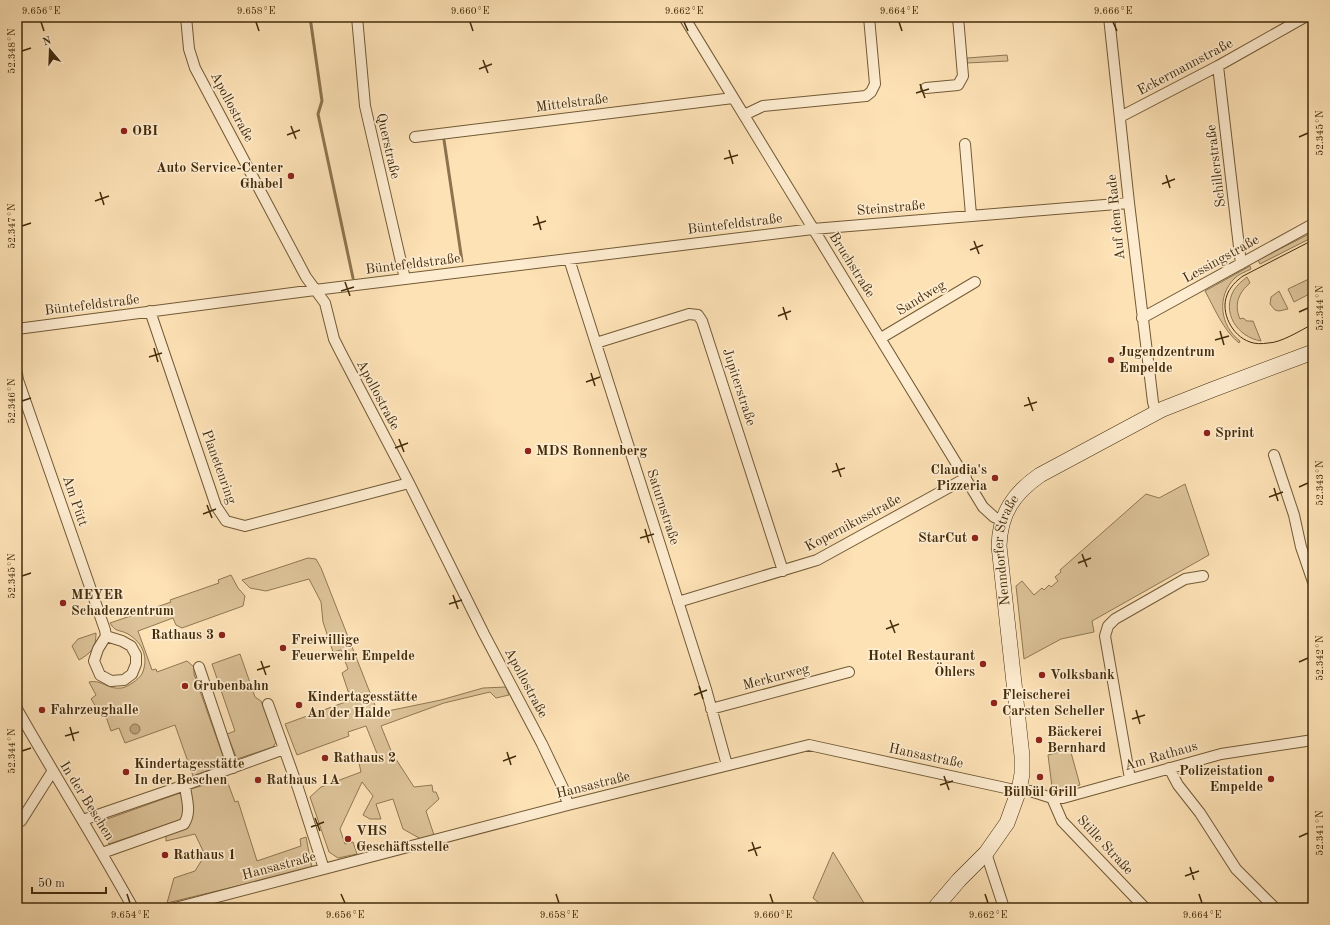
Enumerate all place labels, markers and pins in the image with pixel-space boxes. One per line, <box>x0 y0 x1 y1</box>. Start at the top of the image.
place label: OBI <box>132 124 158 138</box>
marker: OBI <box>119 126 129 136</box>
place label: Auto Service-Center Ghabel <box>156 161 283 191</box>
marker: Auto Service-Center Ghabel <box>286 171 296 181</box>
place label: Jugendzentrum Empelde <box>1119 345 1215 375</box>
marker: Jugendzentrum Empelde <box>1106 355 1116 365</box>
place label: Sprint <box>1215 426 1254 440</box>
marker: Sprint <box>1202 428 1212 438</box>
place label: MDS Ronnenberg <box>536 444 647 458</box>
marker: MDS Ronnenberg <box>523 446 533 456</box>
place label: Claudia's Pizzeria <box>930 463 987 493</box>
marker: Claudia's Pizzeria <box>990 473 1000 483</box>
place label: StarCut <box>918 531 967 545</box>
marker: StarCut <box>970 533 980 543</box>
place label: MEYER Schadenzentrum <box>71 588 174 618</box>
marker: MEYER Schadenzentrum <box>58 598 68 608</box>
place label: Rathaus 3 <box>151 628 214 642</box>
marker: Rathaus 3 <box>217 630 227 640</box>
place label: Freiwillige Feuerwehr Empelde <box>291 633 415 663</box>
marker: Freiwillige Feuerwehr Empelde <box>278 643 288 653</box>
place label: Hotel Restaurant Öhlers <box>868 649 975 679</box>
marker: Hotel Restaurant Öhlers <box>978 659 988 669</box>
place label: Volksbank <box>1050 668 1115 682</box>
marker: Volksbank <box>1037 670 1047 680</box>
place label: Grubenbahn <box>193 679 269 693</box>
marker: Grubenbahn <box>180 681 190 691</box>
place label: Fleischerei Carsten Scheller <box>1002 688 1105 718</box>
place label: Kindertagesstätte An der Halde <box>307 690 418 720</box>
marker: Fleischerei Carsten Scheller <box>989 698 999 708</box>
marker: Kindertagesstätte An der Halde <box>294 700 304 710</box>
place label: Fahrzeughalle <box>50 703 139 717</box>
marker: Fahrzeughalle <box>37 705 47 715</box>
place label: Bäckerei Bernhard <box>1047 725 1106 755</box>
marker: Bäckerei Bernhard <box>1034 735 1044 745</box>
place label: Rathaus 2 <box>333 751 396 765</box>
marker: Rathaus 2 <box>320 753 330 763</box>
place label: Kindertagesstätte In der Beschen <box>134 757 245 787</box>
place label: Polizeistation Empelde <box>1179 764 1263 794</box>
marker: Kindertagesstätte In der Beschen <box>121 767 131 777</box>
marker: Bülbül Grill <box>1035 772 1045 782</box>
place label: Rathaus 1A <box>266 773 340 787</box>
marker: Polizeistation Empelde <box>1266 774 1276 784</box>
marker: Rathaus 1A <box>253 775 263 785</box>
place label: Bülbül Grill <box>1003 785 1077 799</box>
place label: VHS Geschäftsstelle <box>356 824 449 854</box>
marker: VHS Geschäftsstelle <box>343 834 353 844</box>
place label: Rathaus 1 <box>173 848 236 862</box>
marker: Rathaus 1 <box>160 850 170 860</box>

